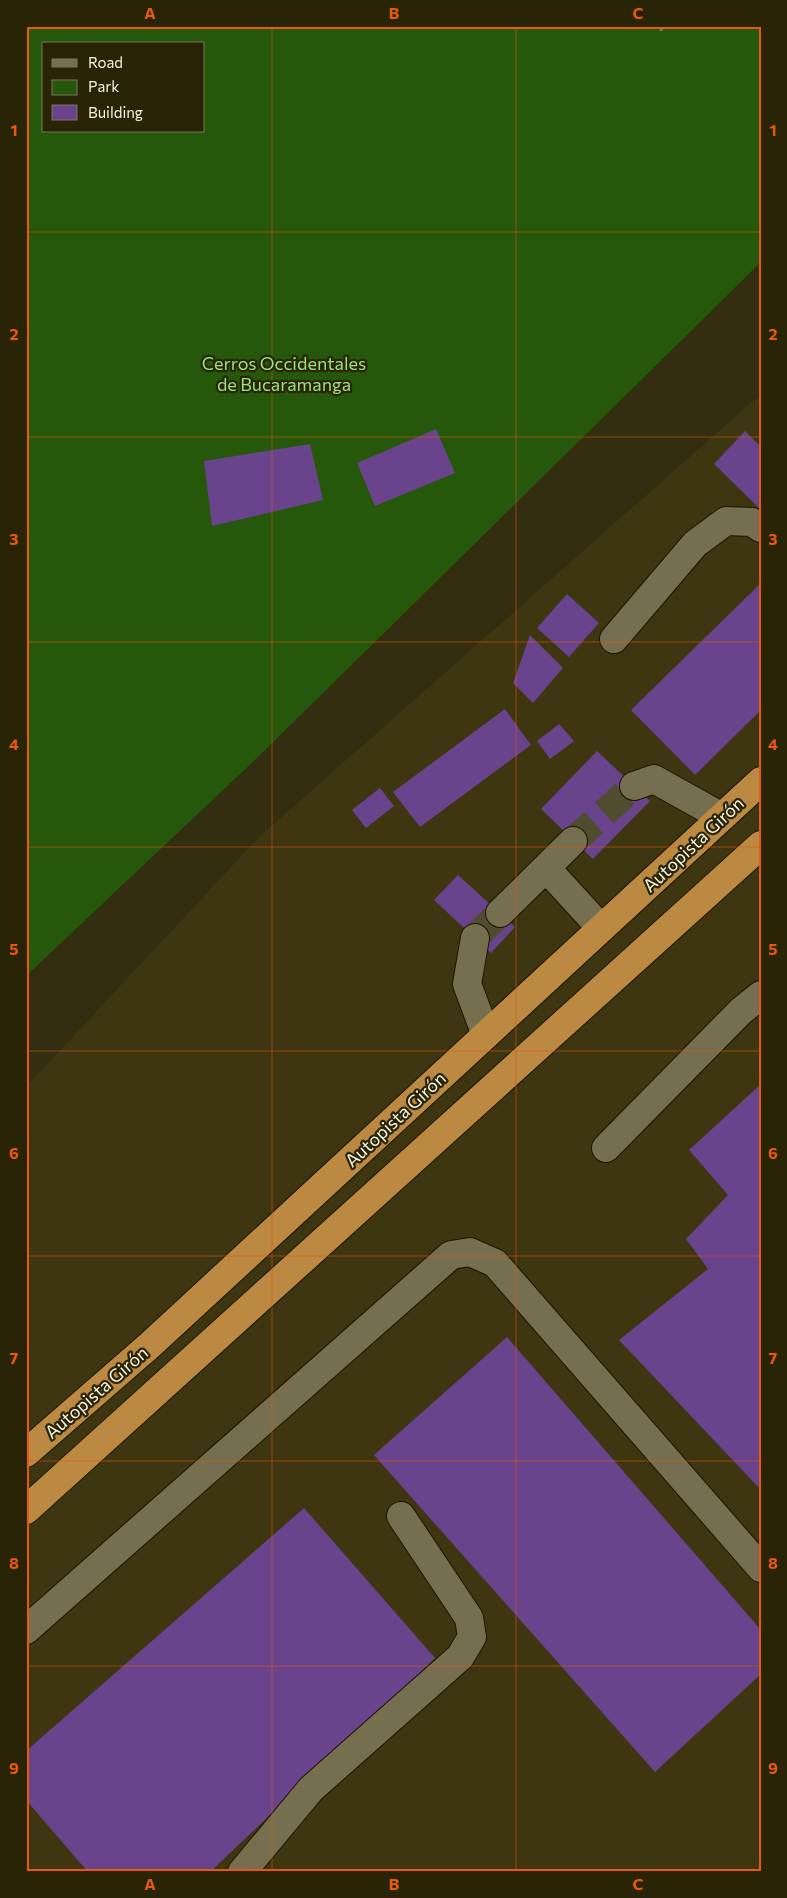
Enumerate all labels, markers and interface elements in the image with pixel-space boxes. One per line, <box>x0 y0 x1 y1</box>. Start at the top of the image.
text: A <box>144 3 156 22</box>
text: B <box>389 3 400 22</box>
text: C <box>633 3 644 22</box>
legend <box>42 42 205 132</box>
text: Road <box>88 53 123 71</box>
text: Park <box>88 77 119 95</box>
text: Building <box>88 103 143 121</box>
text: 1 <box>10 120 18 139</box>
text: 1 <box>769 120 777 139</box>
text: 2 <box>9 324 19 343</box>
text: 2 <box>768 324 778 343</box>
park label: Cerros Occidentales de Bucaramanga <box>202 352 366 395</box>
text: 3 <box>9 529 19 548</box>
text: 3 <box>768 529 778 548</box>
text: 4 <box>9 734 19 753</box>
text: 4 <box>768 734 778 753</box>
street label: Autopista Girón <box>638 792 748 896</box>
text: 5 <box>9 939 19 958</box>
text: 5 <box>768 939 778 958</box>
street label: Autopista Girón <box>340 1067 450 1171</box>
text: 6 <box>9 1143 19 1162</box>
text: 6 <box>768 1143 778 1162</box>
street label: Autopista Girón <box>40 1341 152 1443</box>
text: 7 <box>10 1348 19 1367</box>
text: 7 <box>769 1348 778 1367</box>
text: 8 <box>9 1553 19 1572</box>
text: 8 <box>768 1553 778 1572</box>
text: 9 <box>9 1758 19 1777</box>
text: 9 <box>768 1758 778 1777</box>
text: A <box>144 1874 156 1893</box>
text: B <box>389 1874 400 1893</box>
text: C <box>633 1874 644 1893</box>

